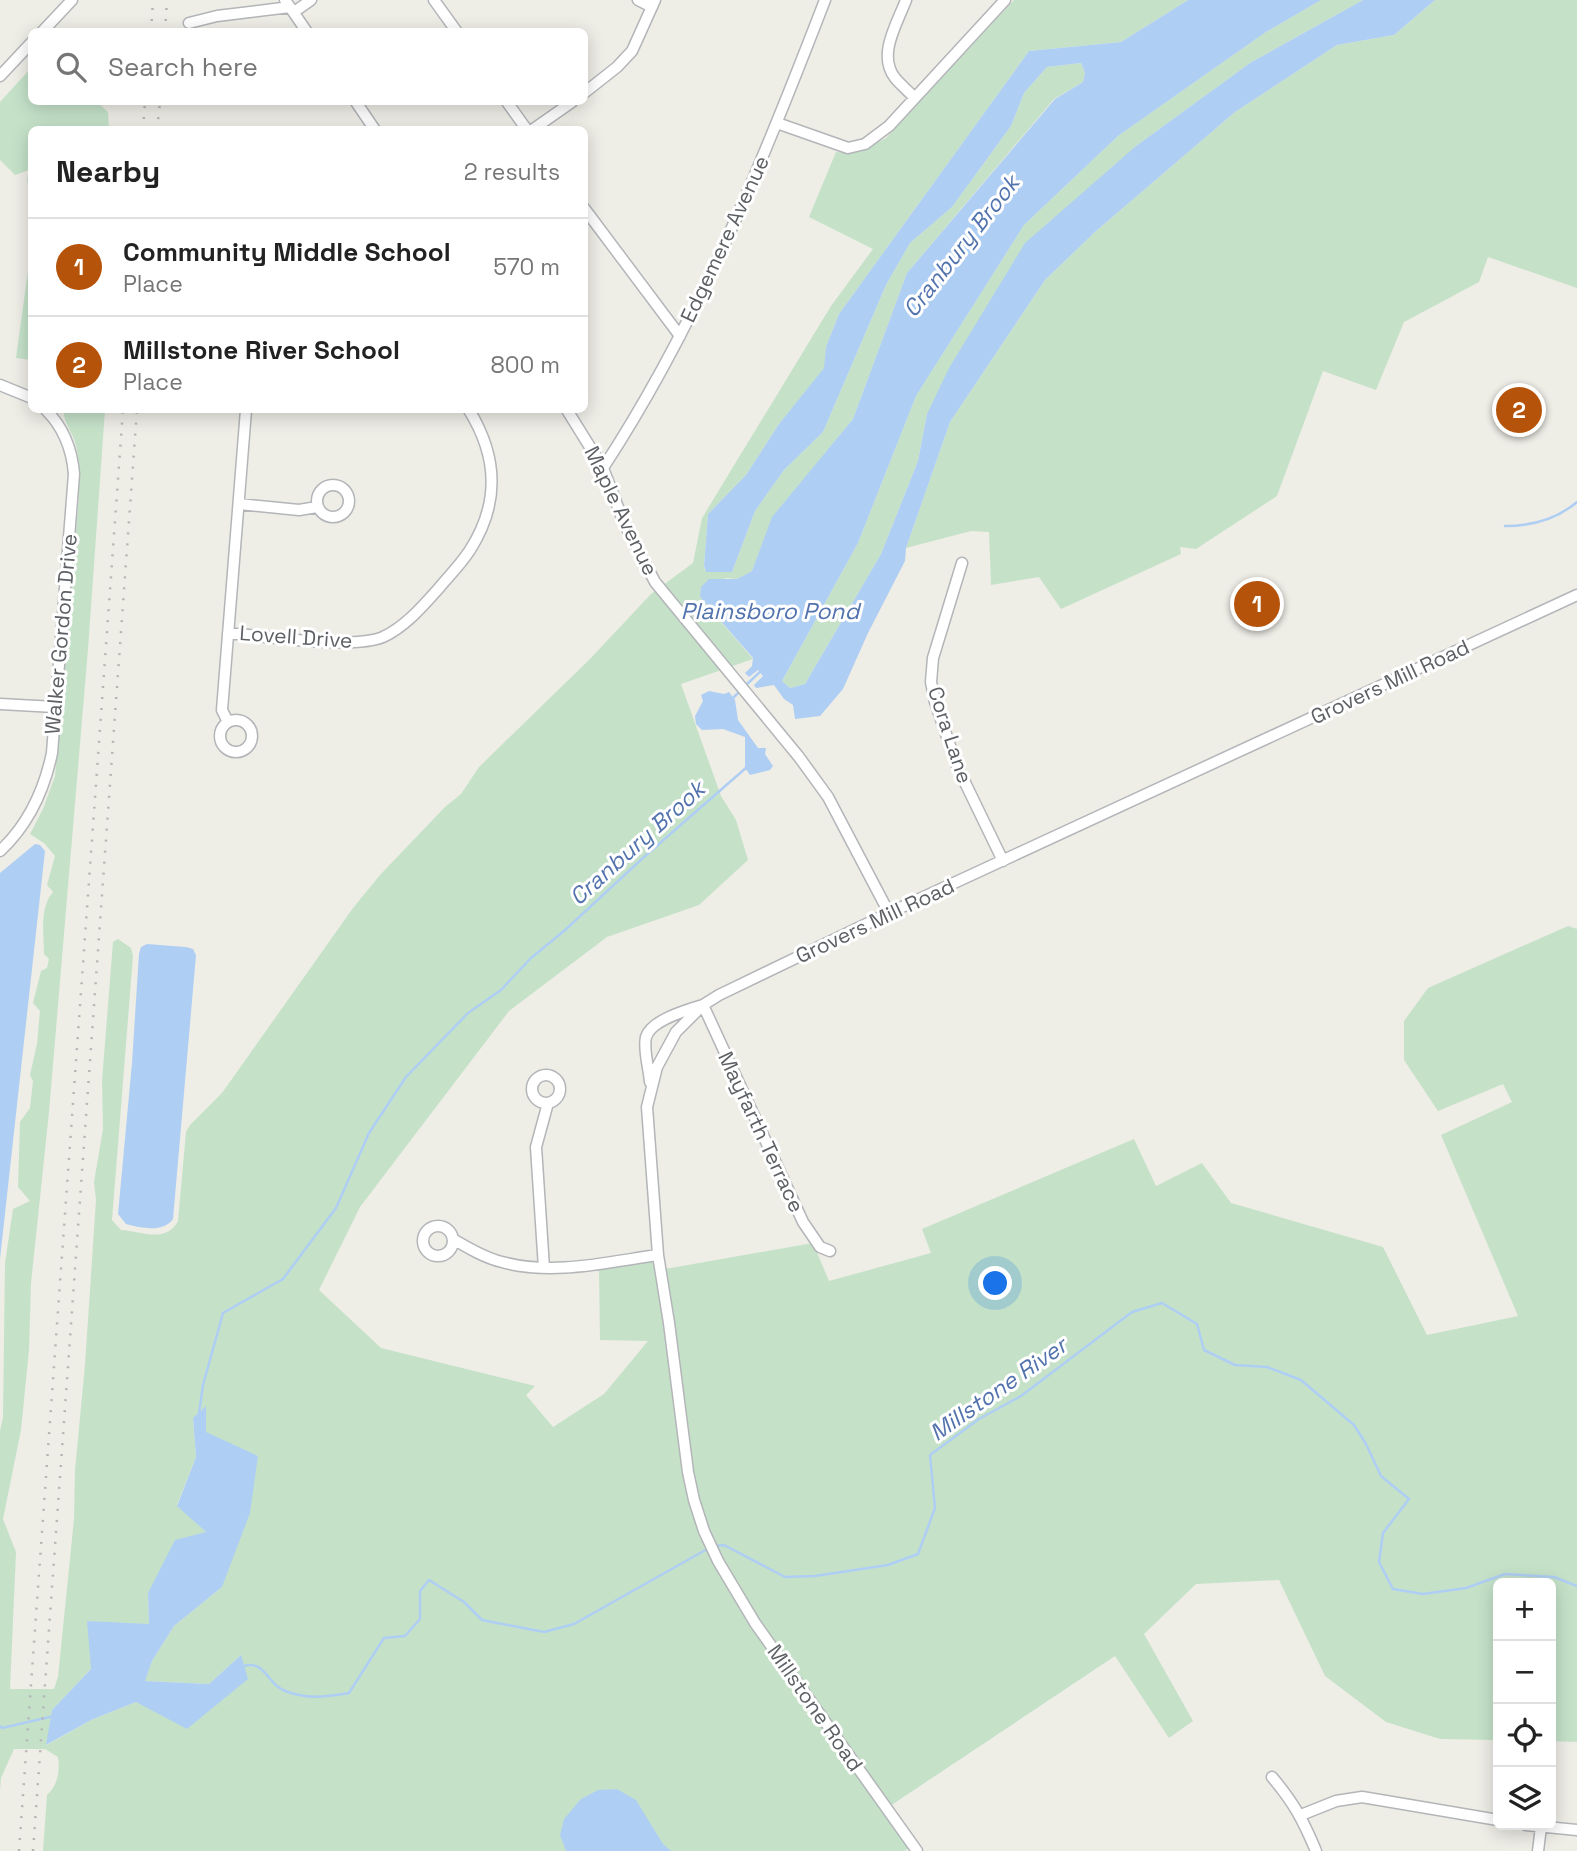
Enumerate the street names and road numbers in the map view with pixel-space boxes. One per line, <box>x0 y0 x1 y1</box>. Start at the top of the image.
street label: Edgemere Avenue <box>674 151 775 327</box>
street label: Maple Avenue <box>578 442 664 580</box>
street label: Walker Gordon Drive <box>38 532 83 735</box>
street label: Lovell Drive <box>239 619 353 654</box>
street label: Grovers Mill Road <box>1306 633 1473 730</box>
street label: Cora Lane <box>922 683 979 787</box>
street label: Grovers Mill Road <box>791 872 958 969</box>
street label: Mayfarth Terrace <box>712 1047 811 1216</box>
street label: Millstone Road <box>762 1639 869 1776</box>

